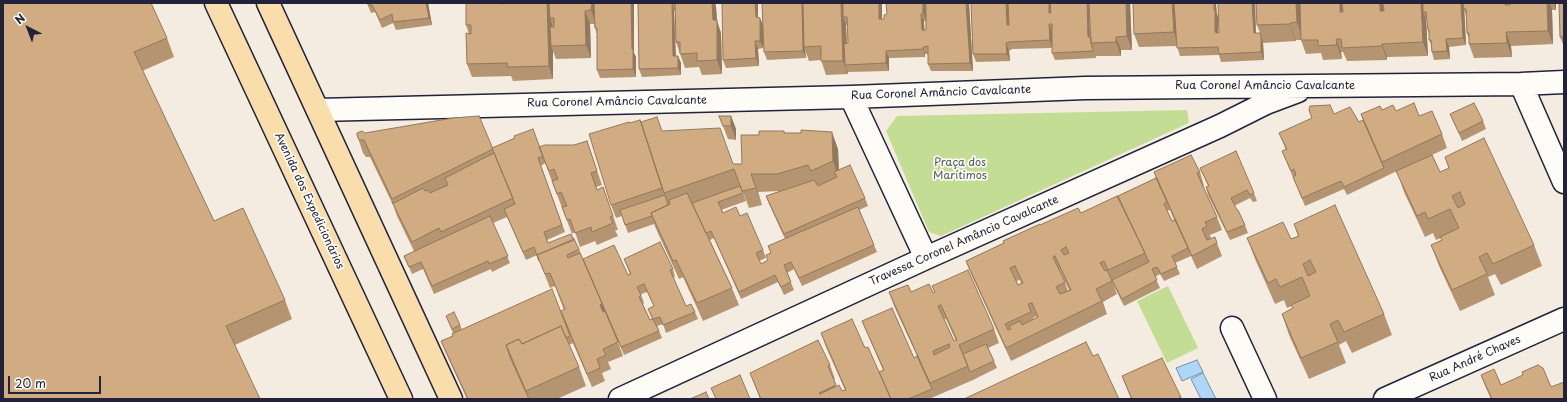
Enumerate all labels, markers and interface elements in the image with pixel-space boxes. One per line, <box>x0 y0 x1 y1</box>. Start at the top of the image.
north arrow <box>8 8 48 48</box>
text: N <box>11 9 29 28</box>
street label: Rua Coronel Amâncio Cavalcante <box>1175 79 1355 93</box>
street label: Rua Coronel Amâncio Cavalcante <box>851 83 1031 103</box>
street label: Rua Coronel Amâncio Cavalcante <box>527 94 707 110</box>
street label: Avenida dos Expedicionários <box>272 131 346 271</box>
park label: Praça dos Marítimos <box>933 156 987 182</box>
street label: Travessa Coronel Amâncio Cavalcante <box>867 193 1061 289</box>
street label: Rua André Chaves <box>1427 333 1523 385</box>
scale bar <box>10 368 103 394</box>
text: 20 m <box>15 374 46 392</box>

